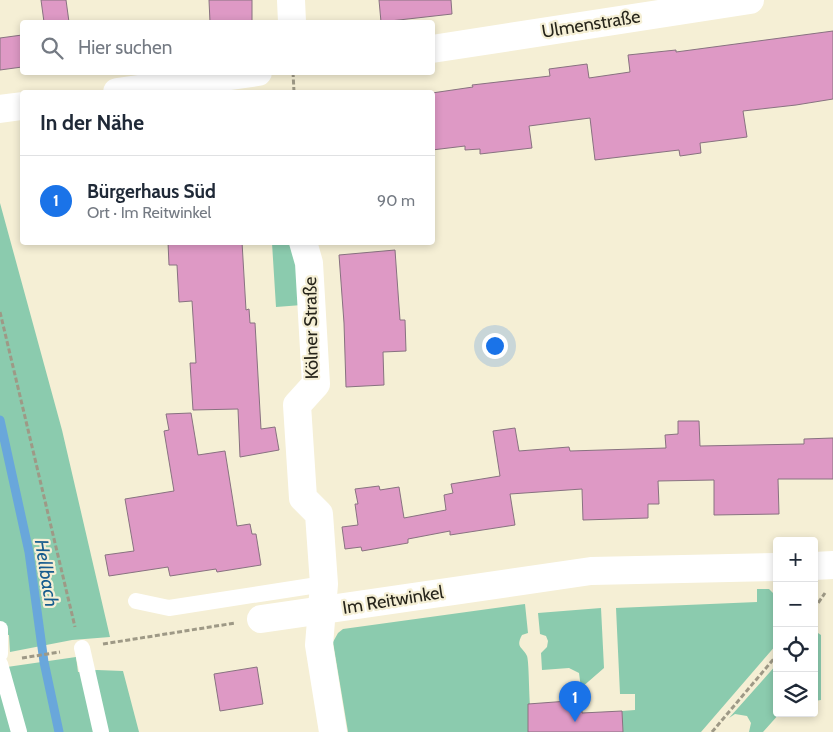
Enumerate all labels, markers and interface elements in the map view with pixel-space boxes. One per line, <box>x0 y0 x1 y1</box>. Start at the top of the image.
street label: Ulmenstraße <box>540 5 642 43</box>
search box <box>20 20 435 75</box>
icon: search <box>38 34 66 62</box>
text: Hier suchen <box>78 36 172 59</box>
text: In der Nähe <box>40 110 144 135</box>
text: Bürgerhaus Süd <box>87 180 216 203</box>
text: 1 <box>53 191 59 210</box>
text: 90 m <box>377 191 415 210</box>
text: Ort · Im Reitwinkel <box>87 203 211 222</box>
street label: Kölner Straße <box>299 276 323 380</box>
your location <box>482 333 508 359</box>
map controls <box>773 537 818 717</box>
button: + <box>773 537 818 582</box>
water label: Hellbach <box>30 538 63 608</box>
street label: Im Reitwinkel <box>341 581 446 619</box>
button: − <box>773 582 818 627</box>
button: locate <box>773 627 818 672</box>
button: layers <box>773 672 818 717</box>
pin: 1 <box>559 681 591 722</box>

